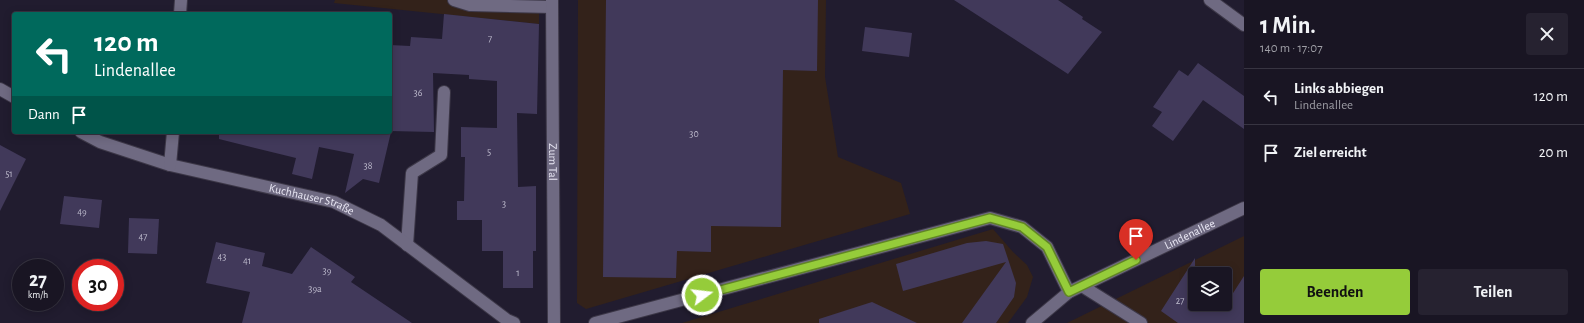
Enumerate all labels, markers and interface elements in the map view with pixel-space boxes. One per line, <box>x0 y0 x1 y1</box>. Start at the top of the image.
button: close <box>1526 13 1568 55</box>
text: 1 Min. <box>1260 14 1316 38</box>
icon: left <box>28 28 80 80</box>
text: 120 m <box>94 29 159 57</box>
house number: 7 <box>488 34 492 44</box>
text: 140 m · 17:07 <box>1260 42 1323 55</box>
text: Lindenallee <box>94 62 176 80</box>
text: Links abbiegen <box>1294 81 1384 96</box>
icon: left <box>1260 86 1282 108</box>
house number: 36 <box>414 88 423 98</box>
text: 120 m <box>1534 89 1568 104</box>
text: Lindenallee <box>1294 99 1353 112</box>
icon: arrive <box>68 104 90 126</box>
text: Dann <box>28 107 60 122</box>
house number: 30 <box>689 129 699 139</box>
icon: arrive <box>1260 142 1282 164</box>
street label: Zum Tal <box>547 143 559 181</box>
text: Ziel erreicht <box>1294 145 1367 160</box>
text: 20 m <box>1539 145 1568 160</box>
house number: 5 <box>487 147 491 157</box>
house number: 38 <box>364 161 373 171</box>
house number: 51 <box>5 169 13 179</box>
street label: Kuchhauser Straße <box>268 182 356 217</box>
house number: 3 <box>502 199 506 209</box>
house number: 49 <box>77 207 87 217</box>
street label: Lindenallee <box>1162 217 1217 251</box>
pin <box>1119 219 1153 260</box>
icon: arrive <box>1125 225 1147 247</box>
house number: 47 <box>139 232 147 242</box>
house number: 43 <box>218 252 226 262</box>
house number: 41 <box>243 256 251 266</box>
speed limit sign: 30 <box>72 259 124 311</box>
house number: 39 <box>323 266 332 276</box>
map controls <box>1188 267 1232 311</box>
button: layers <box>1188 267 1232 311</box>
house number: 1 <box>516 268 520 278</box>
button: Beenden <box>1260 269 1410 315</box>
button: Teilen <box>1418 269 1568 315</box>
text: 27 <box>29 270 47 290</box>
position arrow <box>681 274 723 316</box>
house number: 39a <box>308 284 322 294</box>
text: km/h <box>28 290 48 300</box>
house number: 27 <box>1176 296 1184 306</box>

